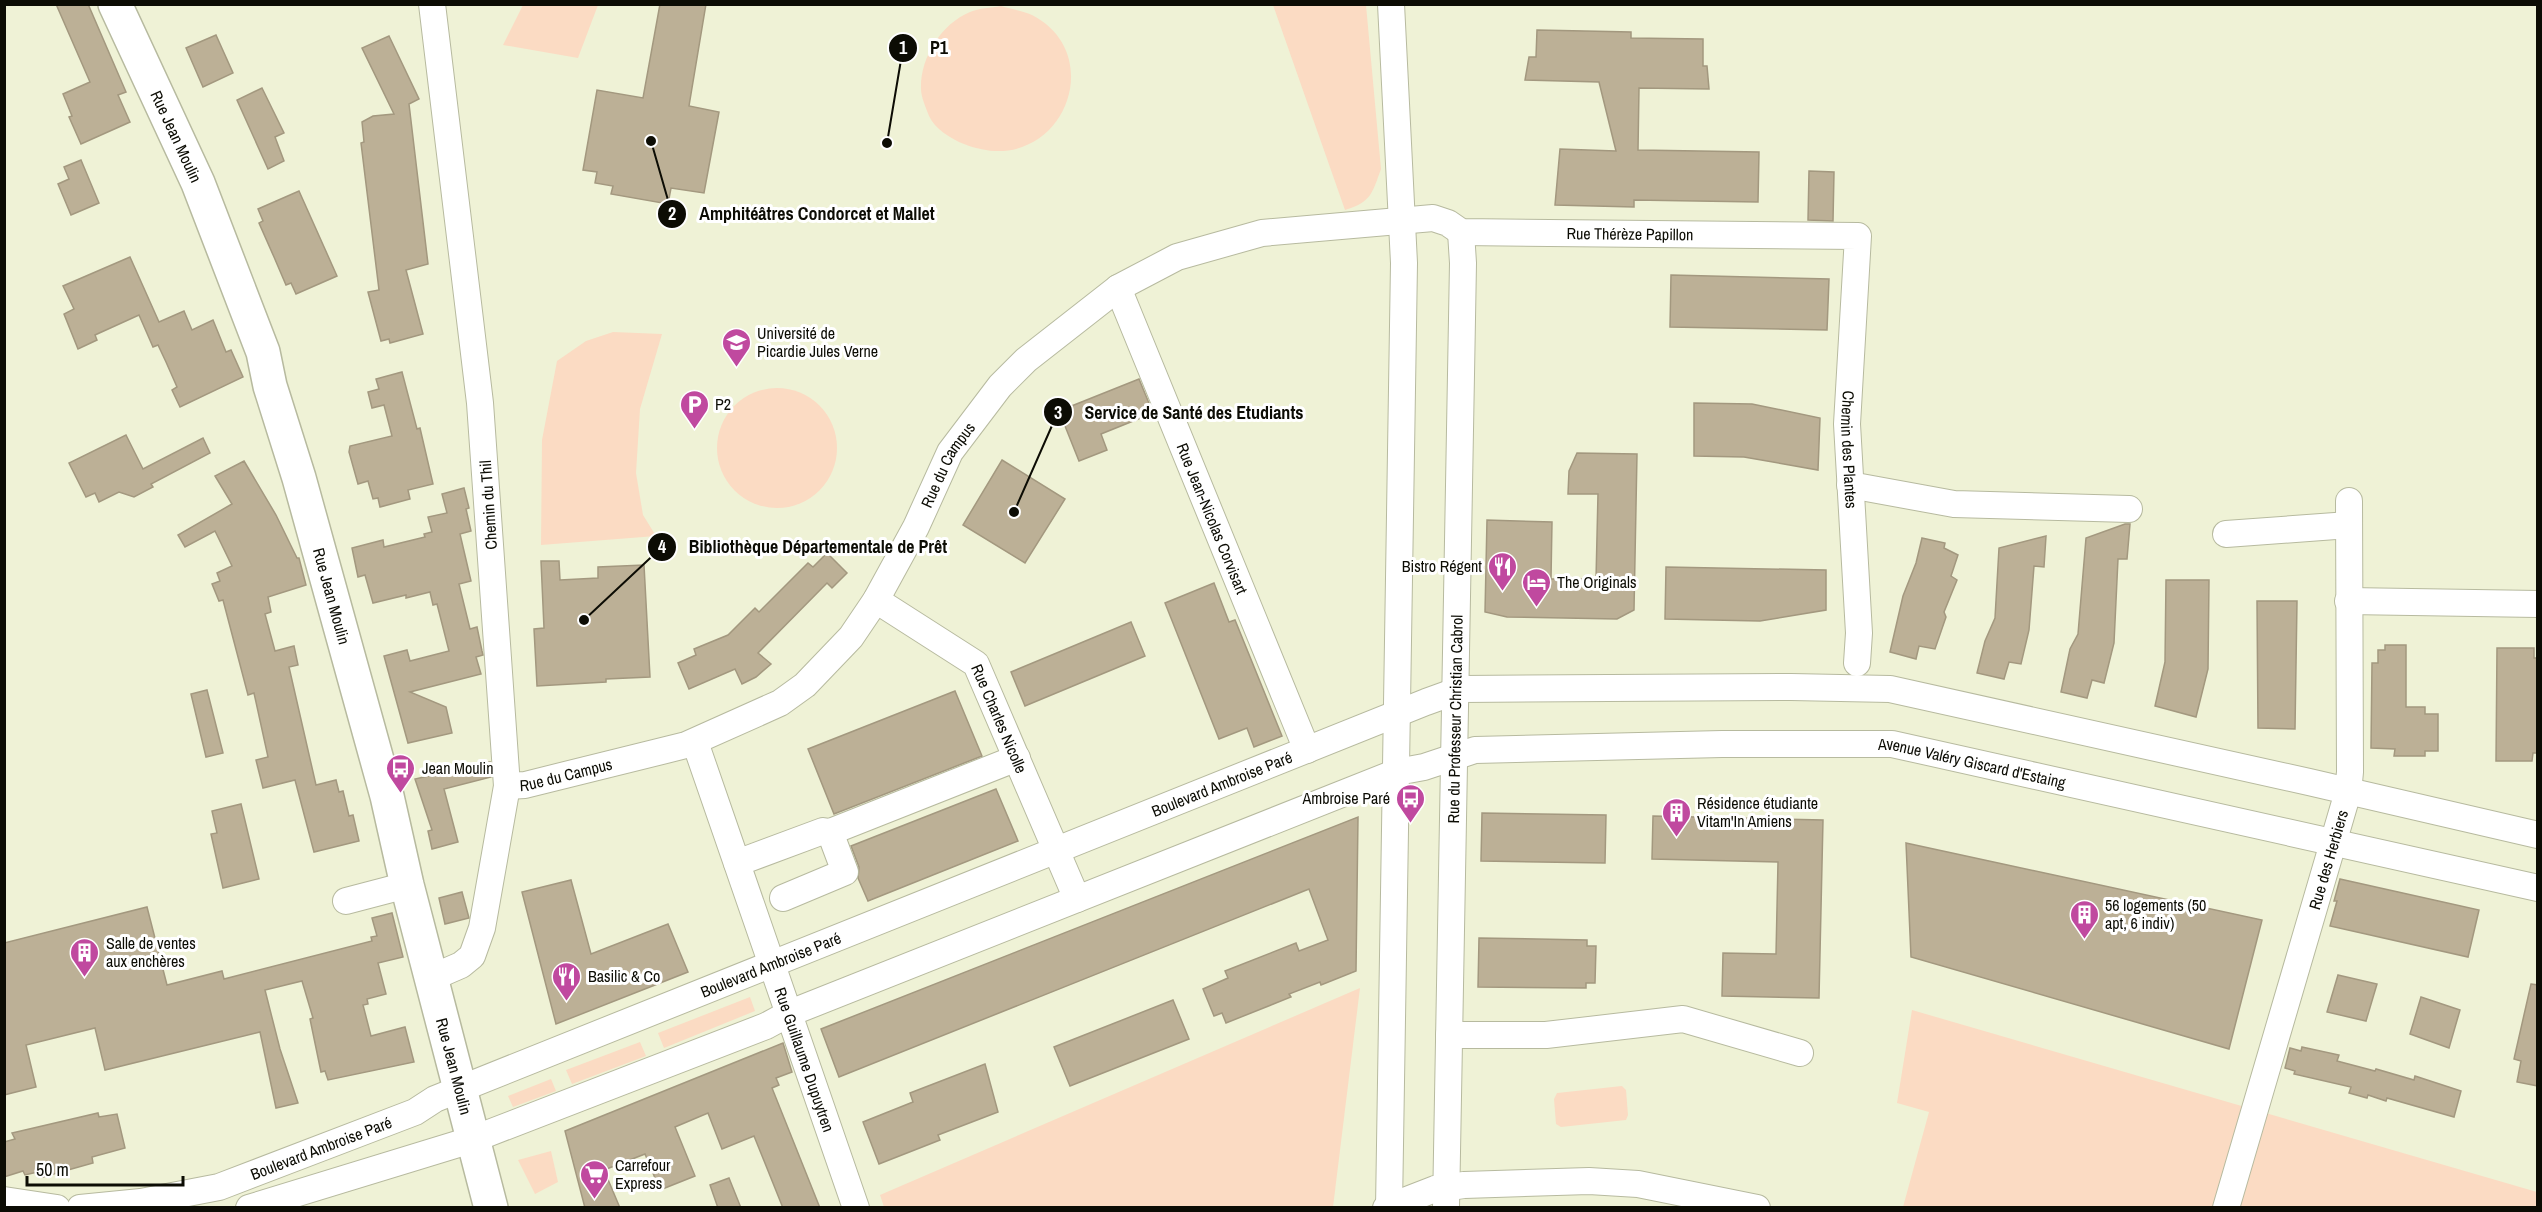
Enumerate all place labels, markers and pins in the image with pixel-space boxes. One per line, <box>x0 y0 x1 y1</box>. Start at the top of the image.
callout: P1 <box>888 30 960 66</box>
callout: Amphitéâtres Condorcet et Mallet <box>657 196 947 232</box>
place label: Université de Picardie Jules Verne <box>757 322 878 362</box>
school or university icon: Université de Picardie Jules Verne <box>720 326 752 368</box>
parking icon: P2 <box>678 388 710 430</box>
place label: P2 <box>715 393 731 415</box>
callout: Service de Santé des Etudiants <box>1043 394 1316 430</box>
callout: Bibliothèque Départementale de Prêt <box>647 529 959 565</box>
restaurant icon: Bistro Régent <box>1487 550 1519 592</box>
place label: Bistro Régent <box>1402 555 1482 577</box>
hotel icon: The Originals <box>1520 566 1552 608</box>
place label: The Originals <box>1557 571 1637 593</box>
bus stop icon: Jean Moulin <box>385 752 417 794</box>
place label: Jean Moulin <box>422 757 493 779</box>
bus stop icon: Ambroise Paré <box>1395 782 1427 824</box>
place label: Ambroise Paré <box>1301 787 1390 809</box>
place label: Résidence étudiante Vitam'In Amiens <box>1697 792 1818 832</box>
building icon: Résidence étudiante Vitam'In Amiens <box>1660 796 1692 838</box>
place label: 56 logements (50 apt, 6 indiv) <box>2105 894 2206 934</box>
building icon: 56 logements (50 apt, 6 indiv) <box>2068 898 2100 940</box>
place label: Salle de ventes aux enchères <box>106 932 196 972</box>
building icon: Salle de ventes aux enchères <box>69 936 101 978</box>
restaurant icon: Basilic & Co <box>551 960 583 1002</box>
place label: Basilic & Co <box>588 965 660 987</box>
place label: Carrefour Express <box>615 1154 671 1194</box>
supermarket icon: Carrefour Express <box>578 1158 610 1200</box>

